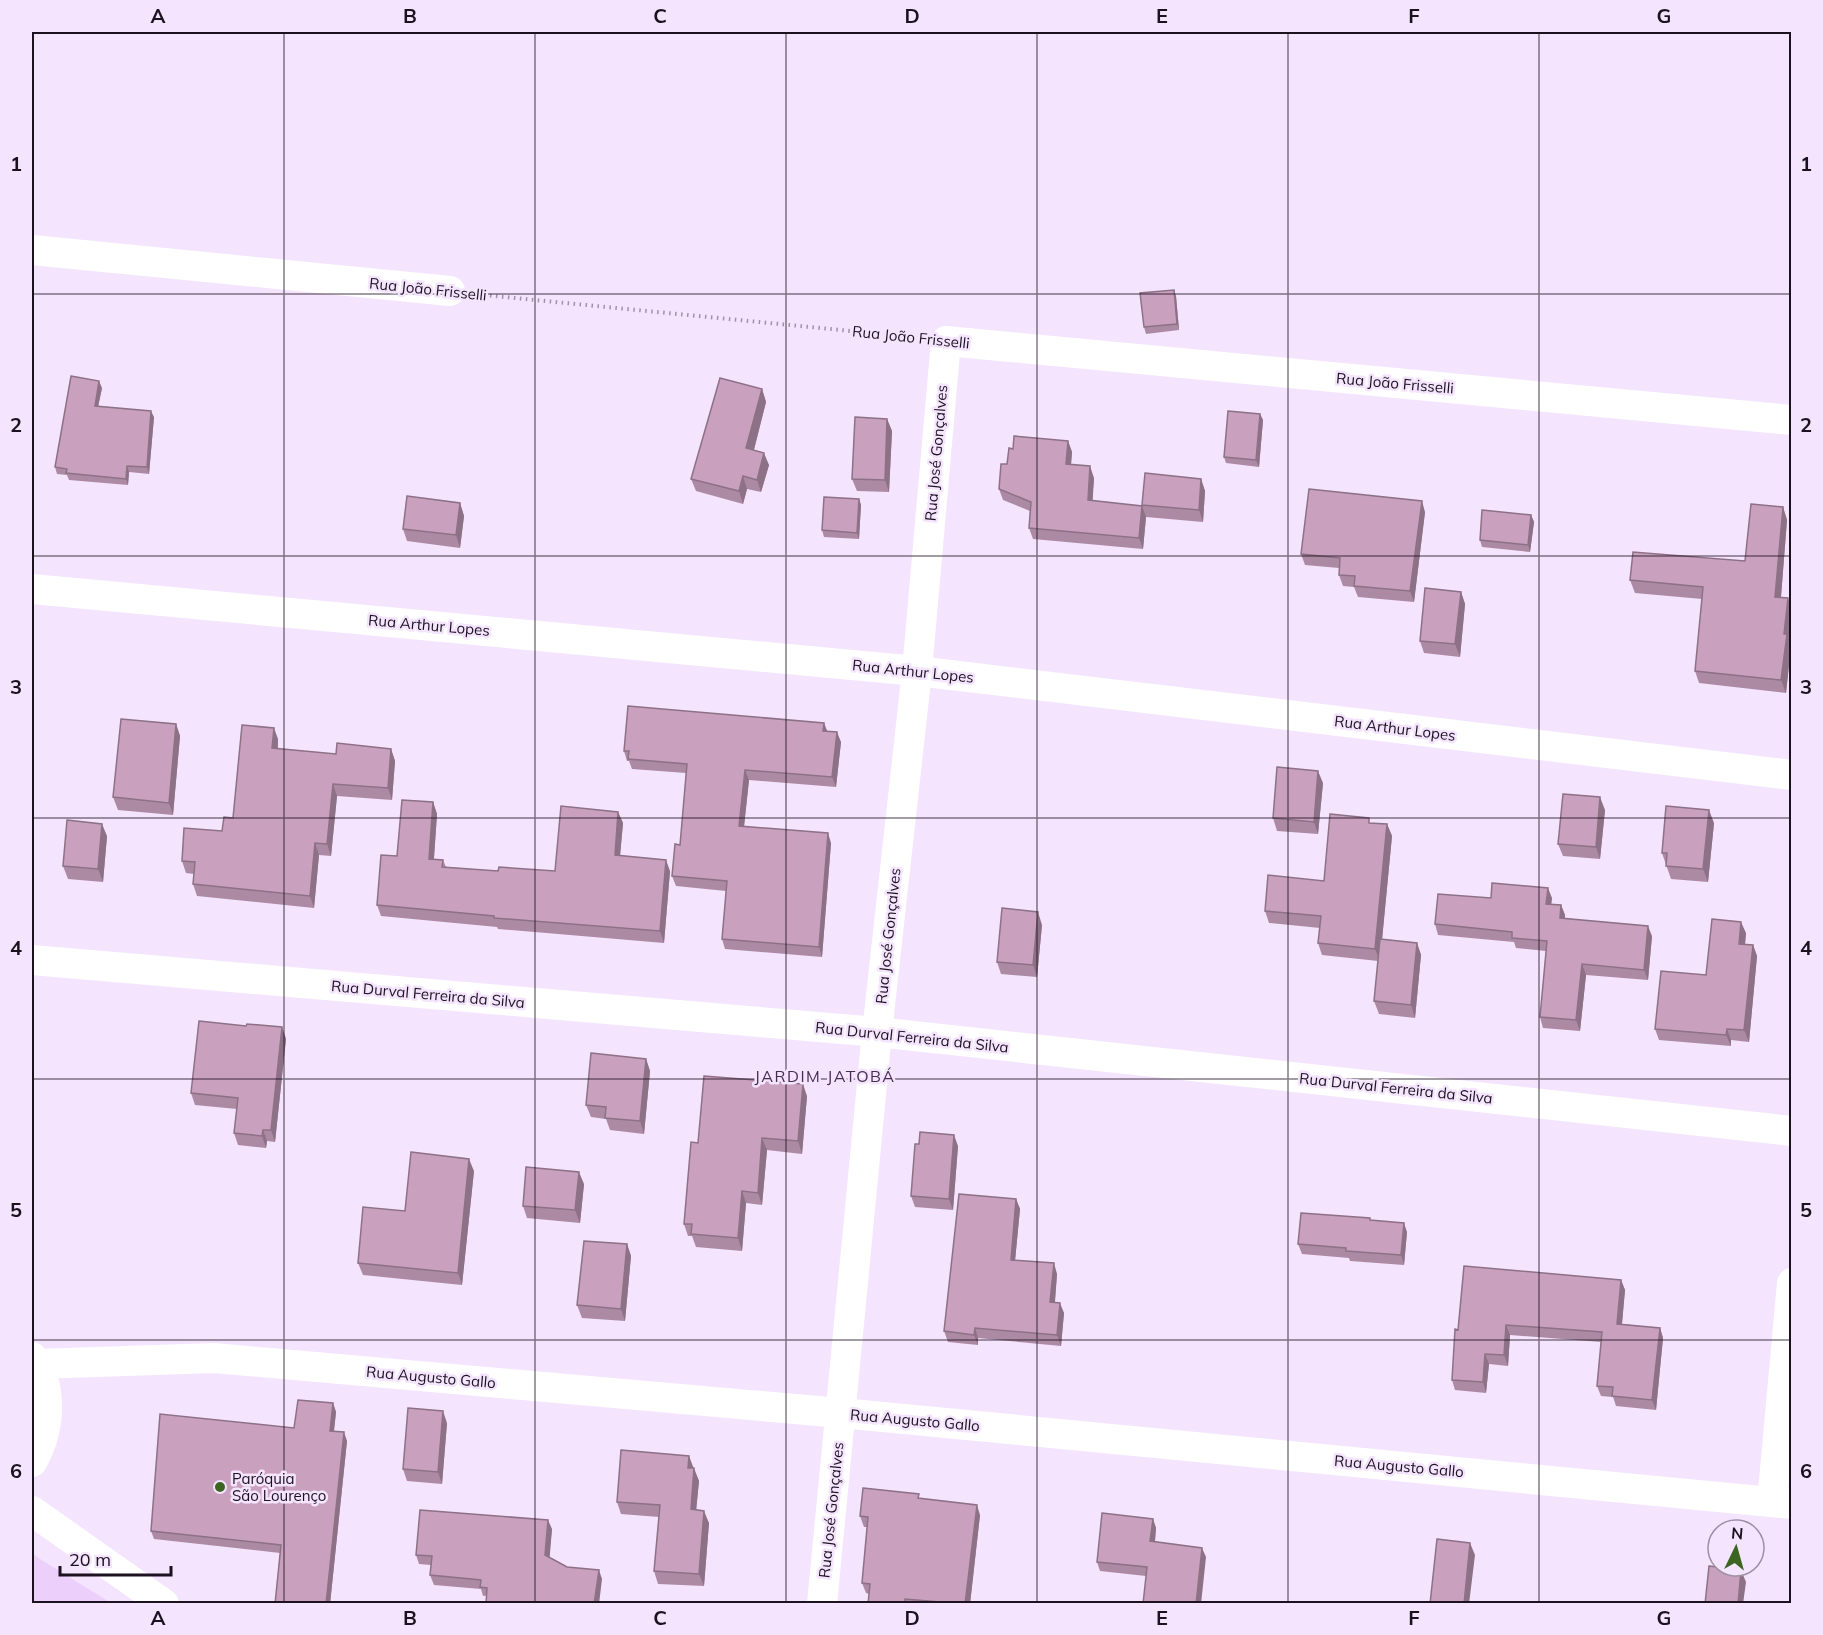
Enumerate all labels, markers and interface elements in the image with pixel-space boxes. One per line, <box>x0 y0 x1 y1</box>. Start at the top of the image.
text: A <box>151 3 166 28</box>
text: B <box>403 3 417 28</box>
text: C <box>653 3 667 28</box>
text: D <box>904 3 920 28</box>
text: E <box>1156 3 1168 28</box>
text: F <box>1408 3 1420 28</box>
text: G <box>1657 3 1671 28</box>
text: 1 <box>10 151 22 176</box>
text: 1 <box>1800 151 1812 176</box>
street label: Rua João Frisselli <box>368 273 488 305</box>
street label: Rua João Frisselli <box>851 321 971 353</box>
street label: Rua João Frisselli <box>1335 368 1455 398</box>
street label: Rua José Gonçalves <box>921 384 951 522</box>
text: 2 <box>10 412 22 437</box>
text: 2 <box>1800 412 1812 437</box>
street label: Rua Arthur Lopes <box>367 610 491 640</box>
street label: Rua Arthur Lopes <box>851 655 975 687</box>
text: 3 <box>10 674 22 699</box>
text: 3 <box>1800 674 1812 699</box>
street label: Rua Arthur Lopes <box>1333 711 1457 745</box>
street label: Rua José Gonçalves <box>871 867 905 1005</box>
text: 4 <box>10 935 22 960</box>
text: 4 <box>1800 935 1812 960</box>
street label: Rua Durval Ferreira da Silva <box>330 976 526 1012</box>
street label: Rua Durval Ferreira da Silva <box>814 1017 1010 1057</box>
district label: JARDIM JATOBÁ <box>754 1066 896 1086</box>
street label: Rua Durval Ferreira da Silva <box>1298 1068 1494 1108</box>
text: 5 <box>10 1197 22 1222</box>
text: 5 <box>1800 1197 1812 1222</box>
street label: Rua Augusto Gallo <box>365 1362 497 1392</box>
street label: Rua Augusto Gallo <box>849 1405 981 1435</box>
street label: Rua José Gonçalves <box>814 1441 848 1579</box>
street label: Rua Augusto Gallo <box>1333 1451 1465 1481</box>
text: 6 <box>10 1458 22 1483</box>
text: 6 <box>1800 1458 1812 1483</box>
place label: Paróquia São Lourenço <box>232 1469 326 1505</box>
marker: Paróquia São Lourenço <box>213 1480 227 1494</box>
north arrow <box>1706 1518 1766 1578</box>
text: N <box>1730 1523 1744 1544</box>
scale bar <box>60 1539 171 1577</box>
text: 20 m <box>69 1548 111 1571</box>
text: A <box>151 1605 166 1630</box>
text: B <box>403 1605 417 1630</box>
text: C <box>653 1605 667 1630</box>
text: D <box>904 1605 920 1630</box>
text: E <box>1156 1605 1168 1630</box>
text: F <box>1408 1605 1420 1630</box>
text: G <box>1657 1605 1671 1630</box>

